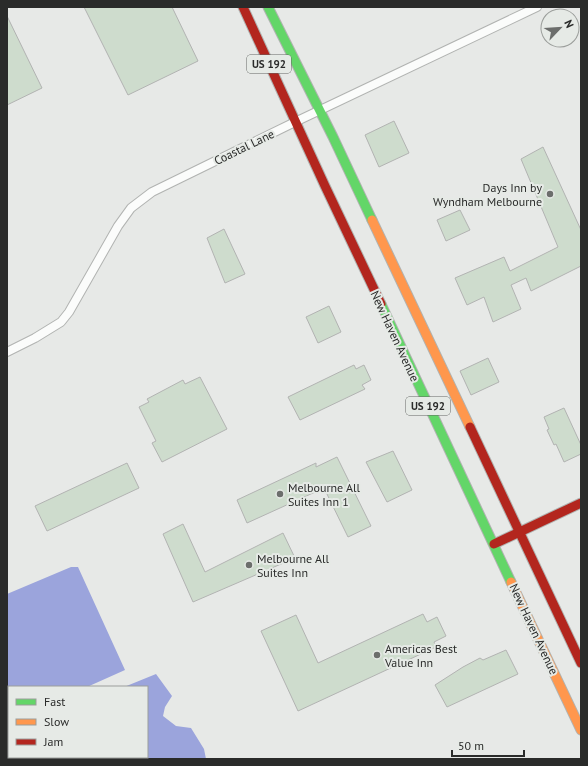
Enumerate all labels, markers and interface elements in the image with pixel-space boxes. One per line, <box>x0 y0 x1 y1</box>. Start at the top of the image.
north arrow <box>540 8 580 48</box>
text: N <box>561 18 577 30</box>
road number: US 192 <box>247 55 291 73</box>
street label: Coastal Lane <box>211 126 277 168</box>
place label: Days Inn by Wyndham Melbourne <box>433 180 542 209</box>
marker: Days Inn by Wyndham Melbourne <box>545 189 555 199</box>
street label: New Haven Avenue <box>367 288 423 384</box>
road number: US 192 <box>406 397 450 415</box>
place label: Melbourne All Suites Inn 1 <box>288 480 361 509</box>
marker: Melbourne All Suites Inn 1 <box>275 489 285 499</box>
place label: Melbourne All Suites Inn <box>257 551 330 580</box>
marker: Melbourne All Suites Inn <box>244 560 254 570</box>
street label: New Haven Avenue <box>506 581 562 677</box>
place label: Americas Best Value Inn <box>384 641 457 670</box>
marker: Americas Best Value Inn <box>372 650 382 660</box>
legend <box>8 686 148 758</box>
text: Fast <box>44 694 65 709</box>
text: Slow <box>44 714 69 729</box>
scale bar <box>452 732 524 758</box>
text: Jam <box>43 734 63 749</box>
text: 50 m <box>458 738 484 753</box>

